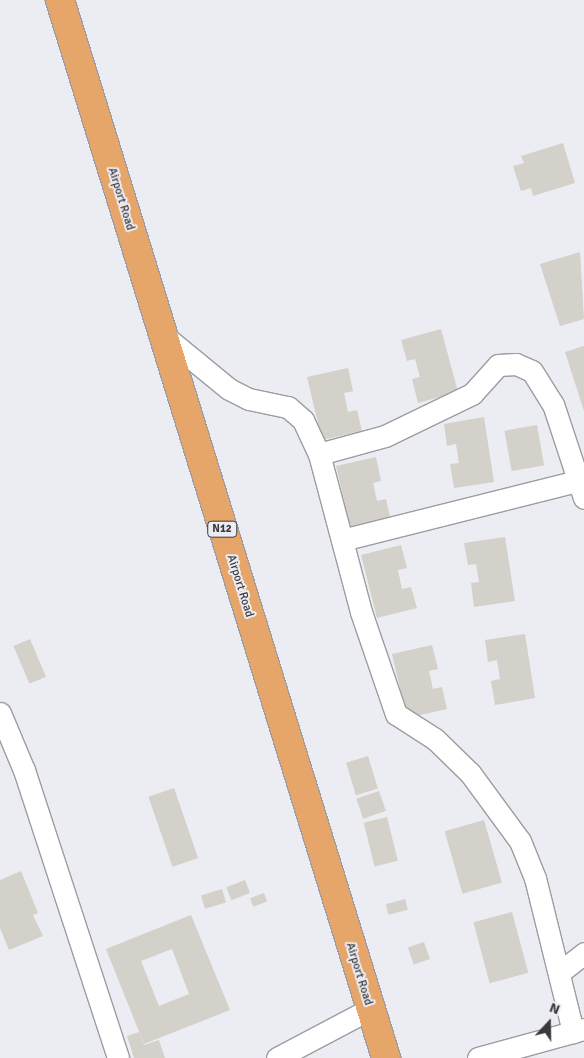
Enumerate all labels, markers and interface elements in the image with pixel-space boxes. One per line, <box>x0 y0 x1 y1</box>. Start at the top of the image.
street label: Airport Road <box>105 166 137 232</box>
road number: N12 <box>207 520 237 538</box>
street label: Airport Road <box>224 553 256 619</box>
street label: Airport Road <box>343 941 375 1007</box>
north arrow <box>524 998 574 1048</box>
text: N <box>547 999 562 1018</box>

